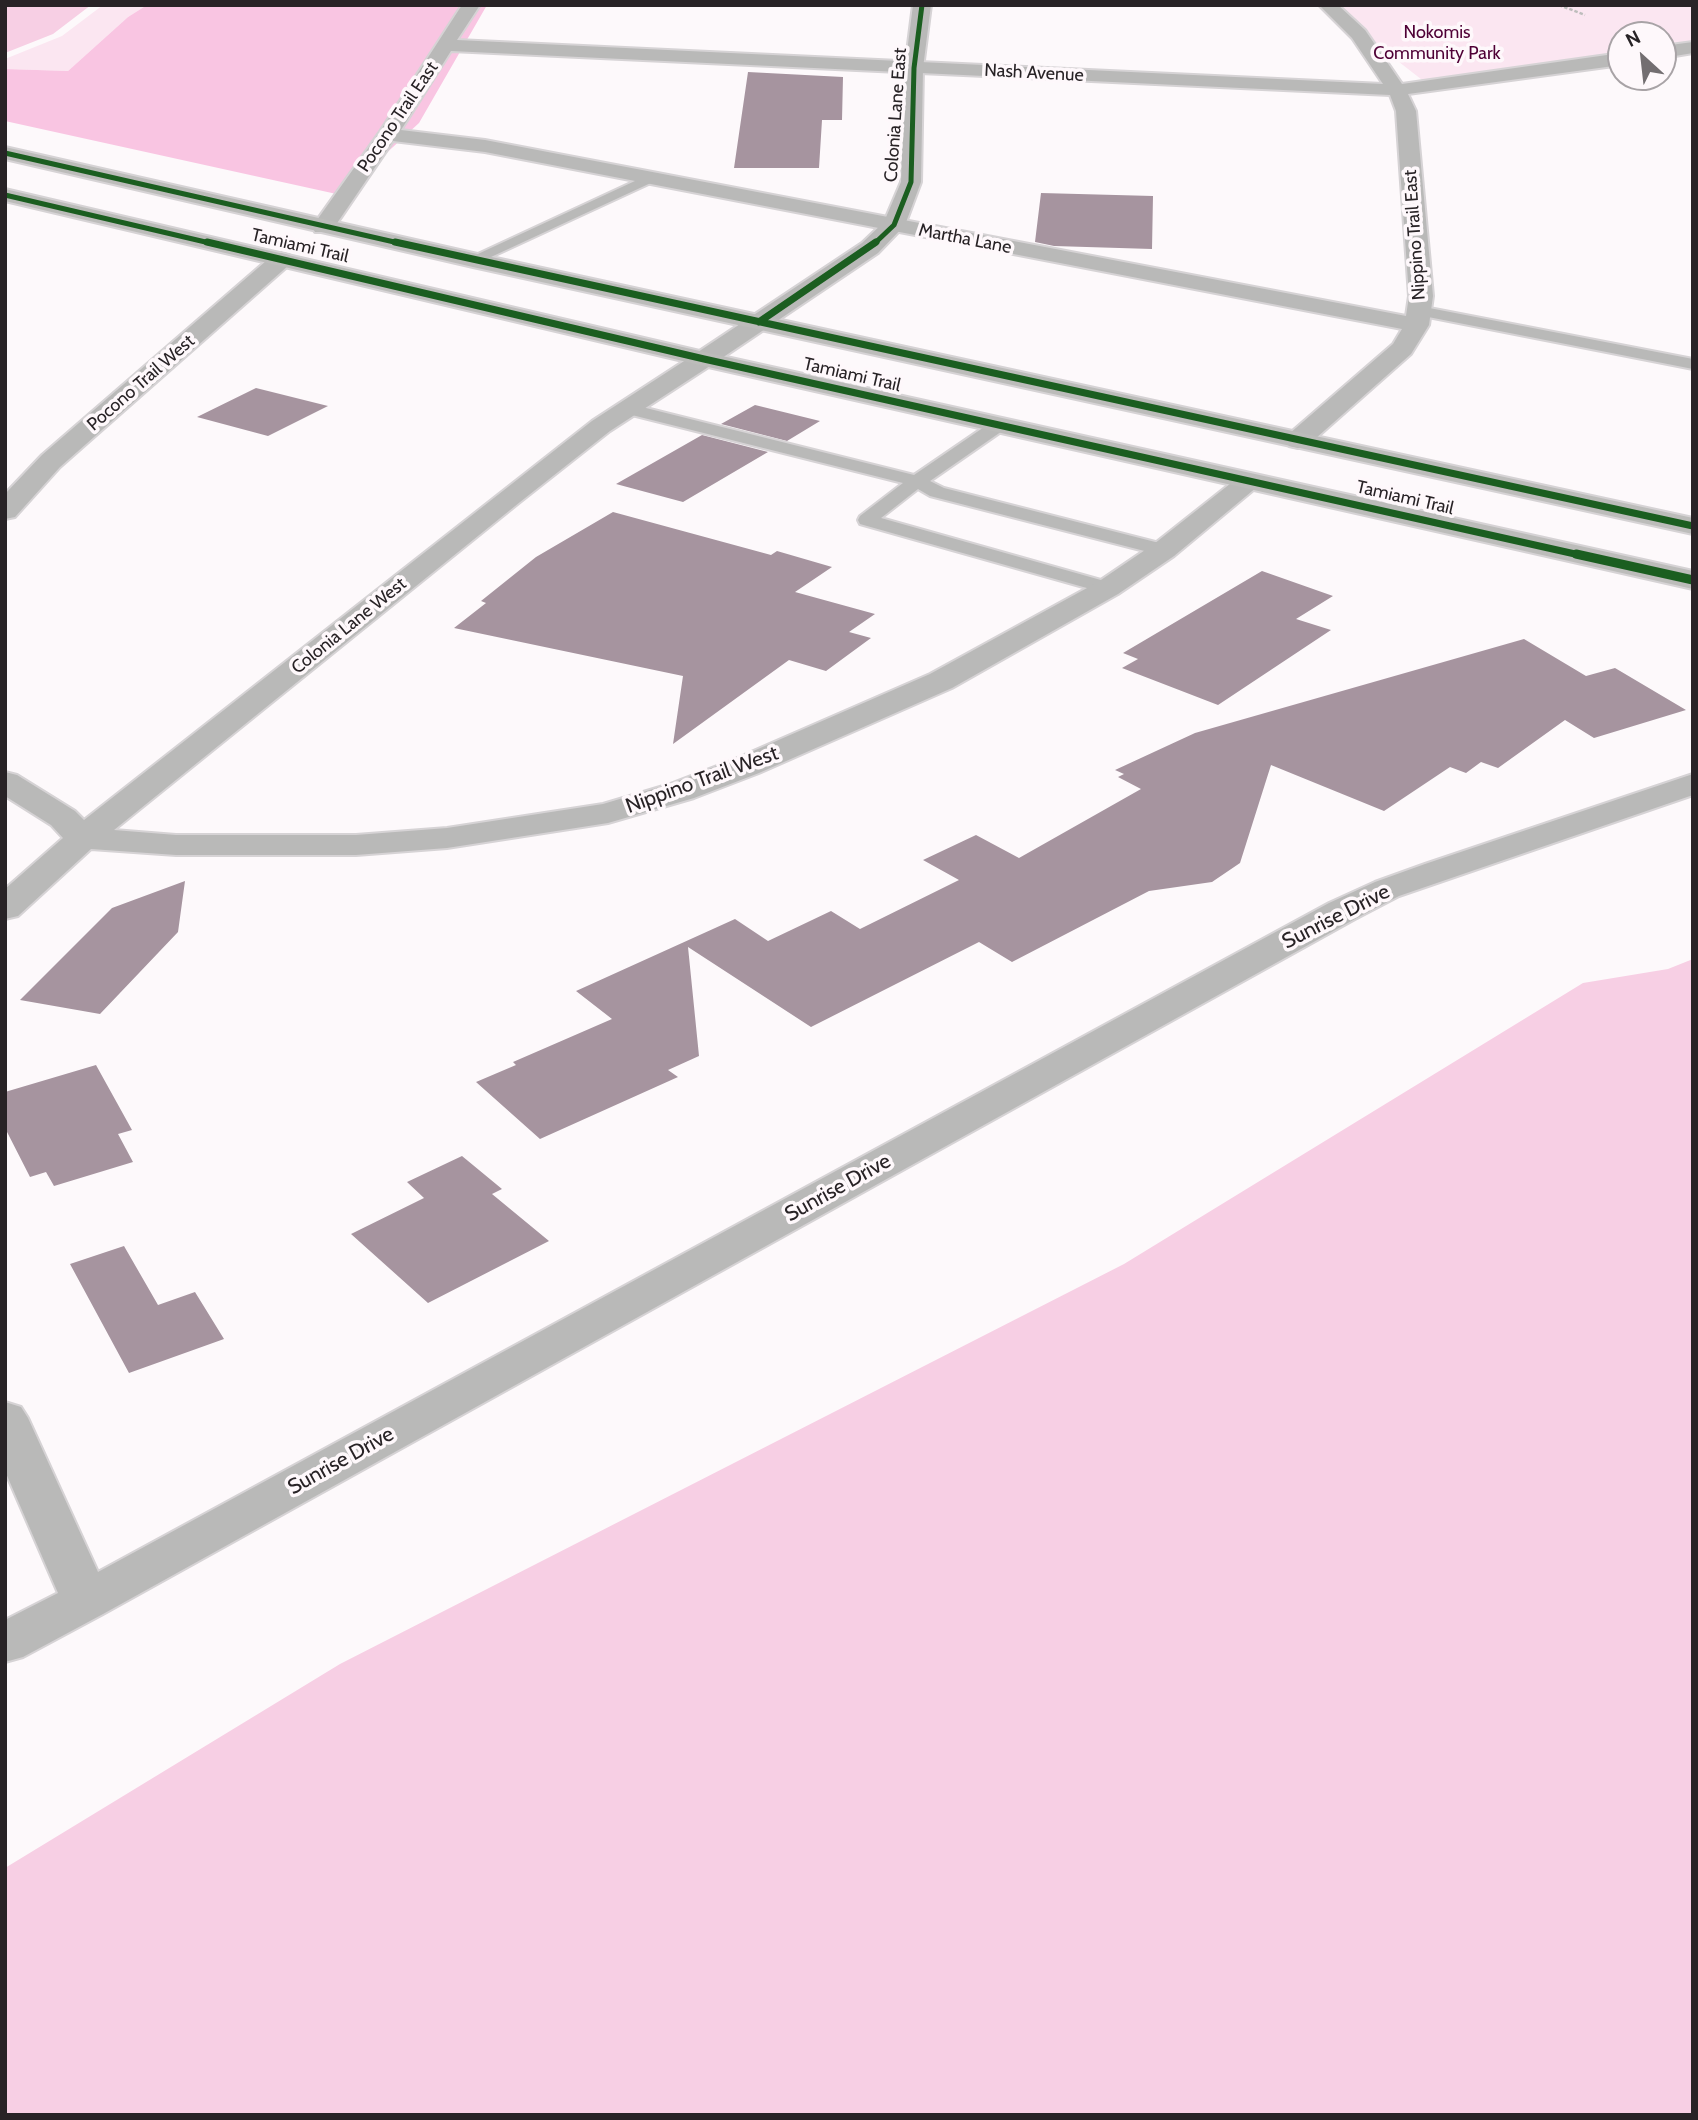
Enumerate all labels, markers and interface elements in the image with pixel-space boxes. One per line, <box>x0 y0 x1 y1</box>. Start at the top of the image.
north arrow <box>1607 21 1677 91</box>
park label: Nokomis Community Park <box>1373 22 1501 64</box>
text: N <box>1622 25 1644 52</box>
street label: Colonia Lane East <box>881 47 911 183</box>
street label: Pocono Trail East <box>353 58 443 176</box>
street label: Nash Avenue <box>984 60 1084 86</box>
street label: Nippino Trail East <box>1400 169 1430 301</box>
street label: Martha Lane <box>917 219 1013 259</box>
street label: Tamiami Trail <box>249 224 351 268</box>
street label: Pocono Trail West <box>83 330 199 436</box>
street label: Tamiami Trail <box>801 353 903 397</box>
street label: Tamiami Trail <box>1354 476 1456 520</box>
street label: Colonia Lane West <box>287 573 411 679</box>
street label: Nippino Trail West <box>622 741 782 819</box>
street label: Sunrise Drive <box>1278 879 1394 955</box>
street label: Sunrise Drive <box>781 1149 895 1227</box>
street label: Sunrise Drive <box>284 1422 398 1500</box>

